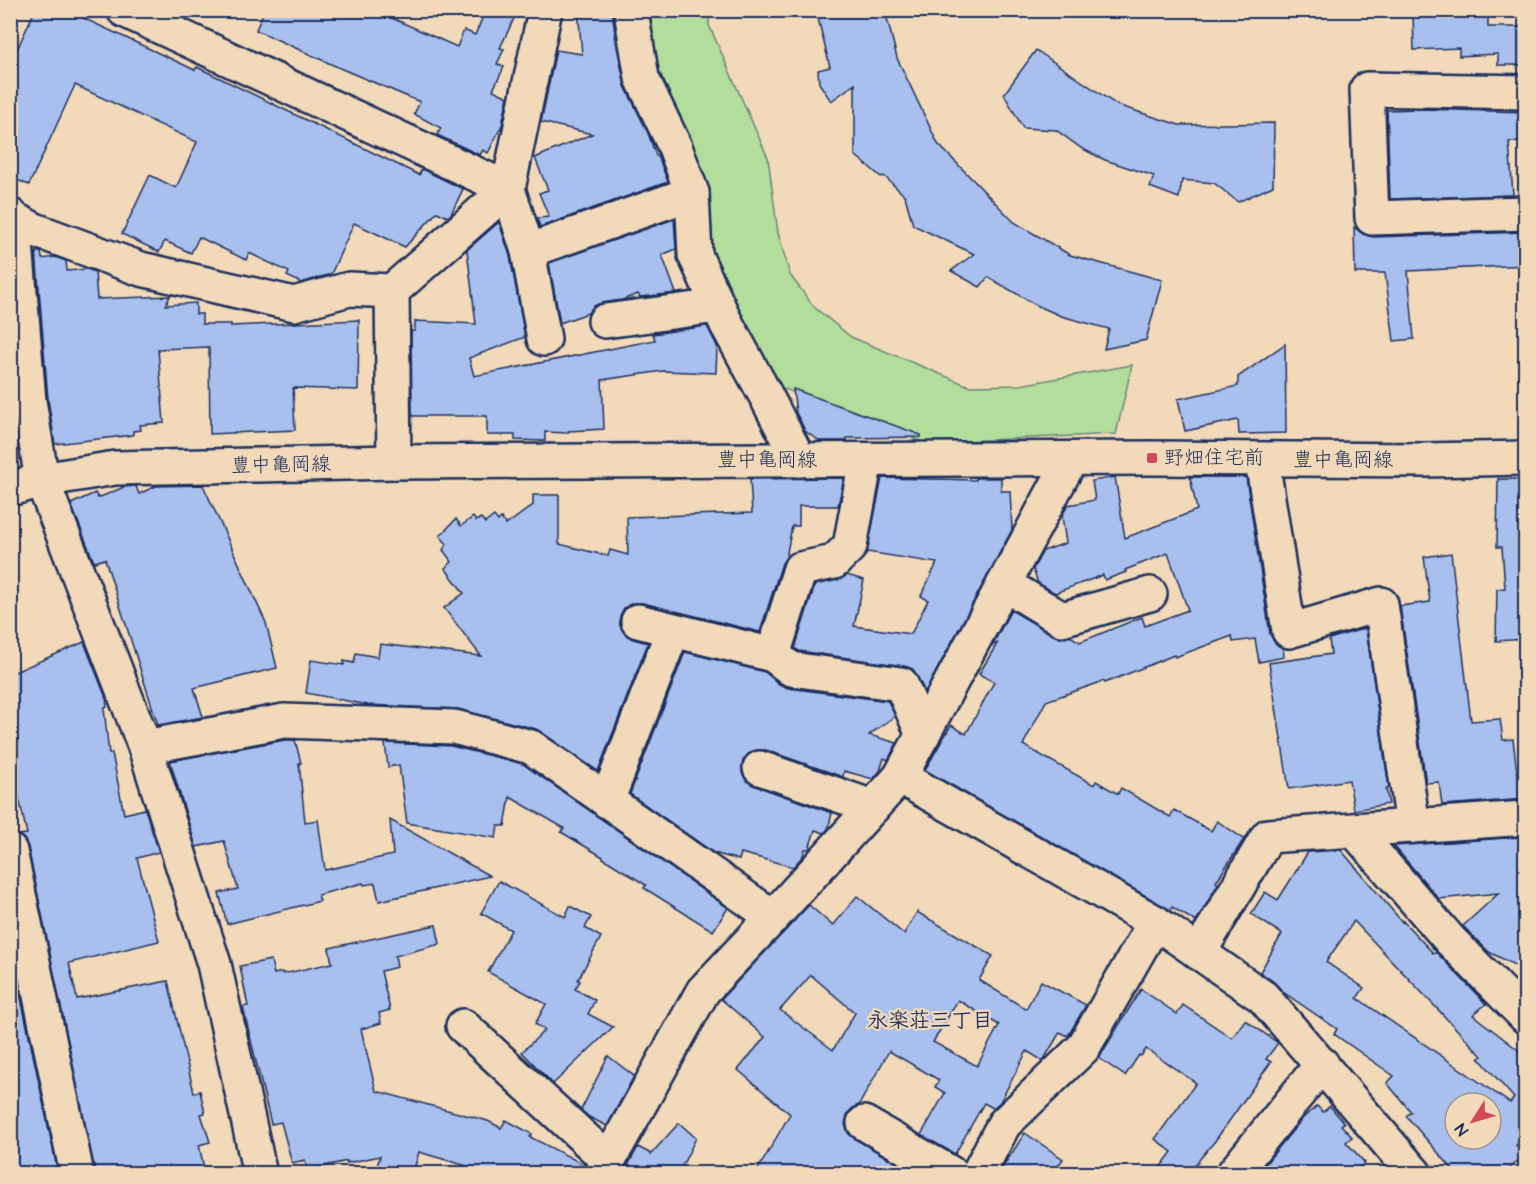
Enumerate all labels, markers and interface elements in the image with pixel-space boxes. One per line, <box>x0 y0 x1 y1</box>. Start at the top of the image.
place label: 野畑住宅前 <box>1164 444 1264 472</box>
street label: 豊中亀岡線 <box>717 446 817 474</box>
street label: 豊中亀岡線 <box>1293 446 1393 474</box>
street label: 豊中亀岡線 <box>231 450 331 480</box>
marker: 野畑住宅前 <box>1145 451 1159 465</box>
district label: 永楽荘三丁目 <box>867 1006 993 1035</box>
north arrow <box>1443 1091 1503 1151</box>
text: N <box>1450 1119 1474 1140</box>

